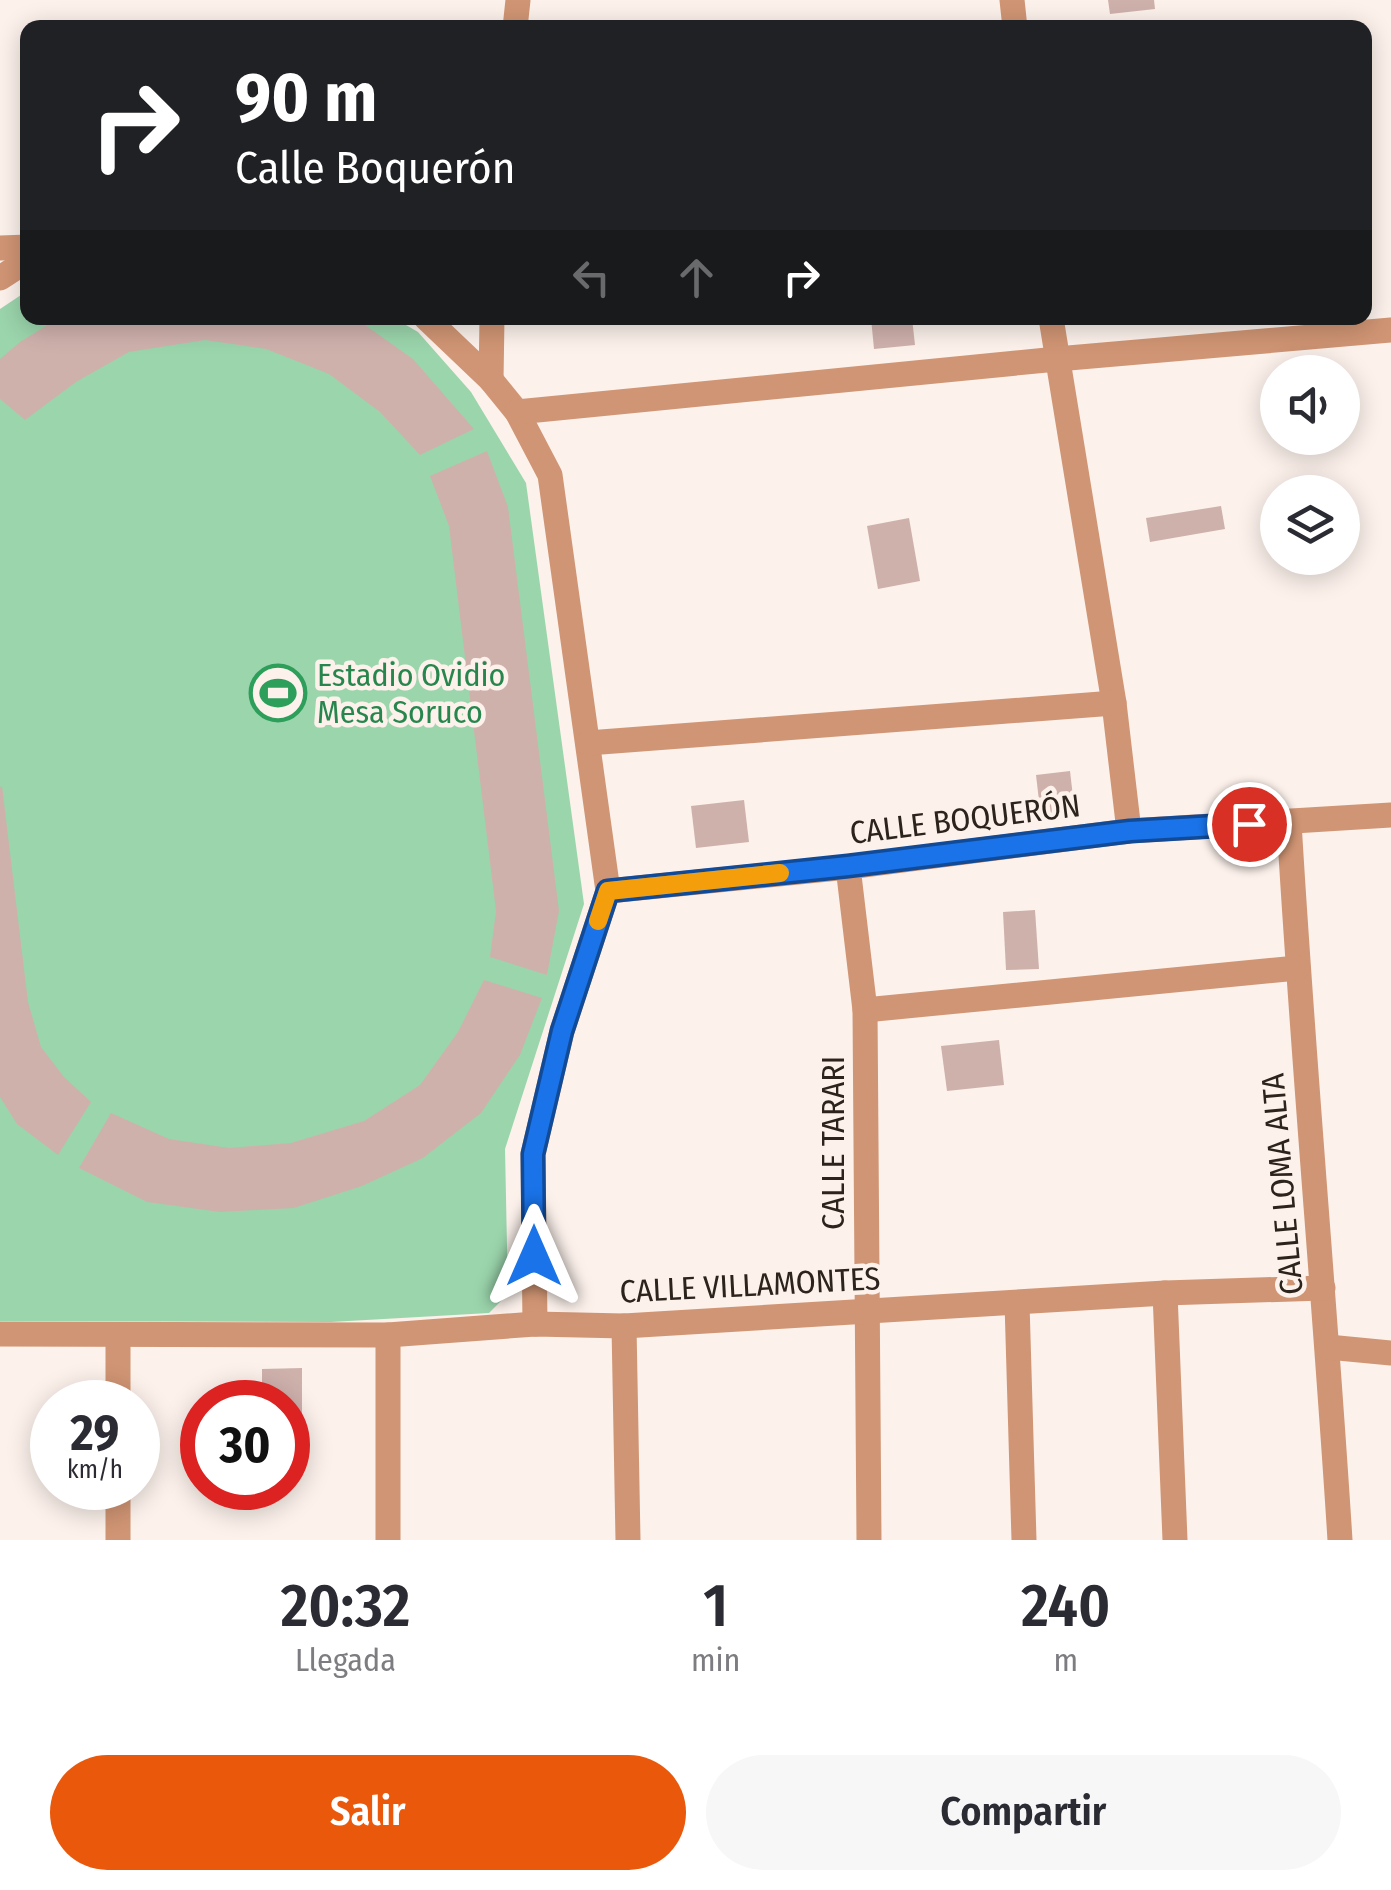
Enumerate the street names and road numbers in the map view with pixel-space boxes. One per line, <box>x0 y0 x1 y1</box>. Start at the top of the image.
street label: CALLE BOQUERÓN <box>847 786 1083 852</box>
street label: CALLE TARARI <box>814 1056 852 1230</box>
street label: CALLE LOMA ALTA <box>1253 1072 1311 1296</box>
street label: CALLE VILLAMONTES <box>619 1259 881 1311</box>

